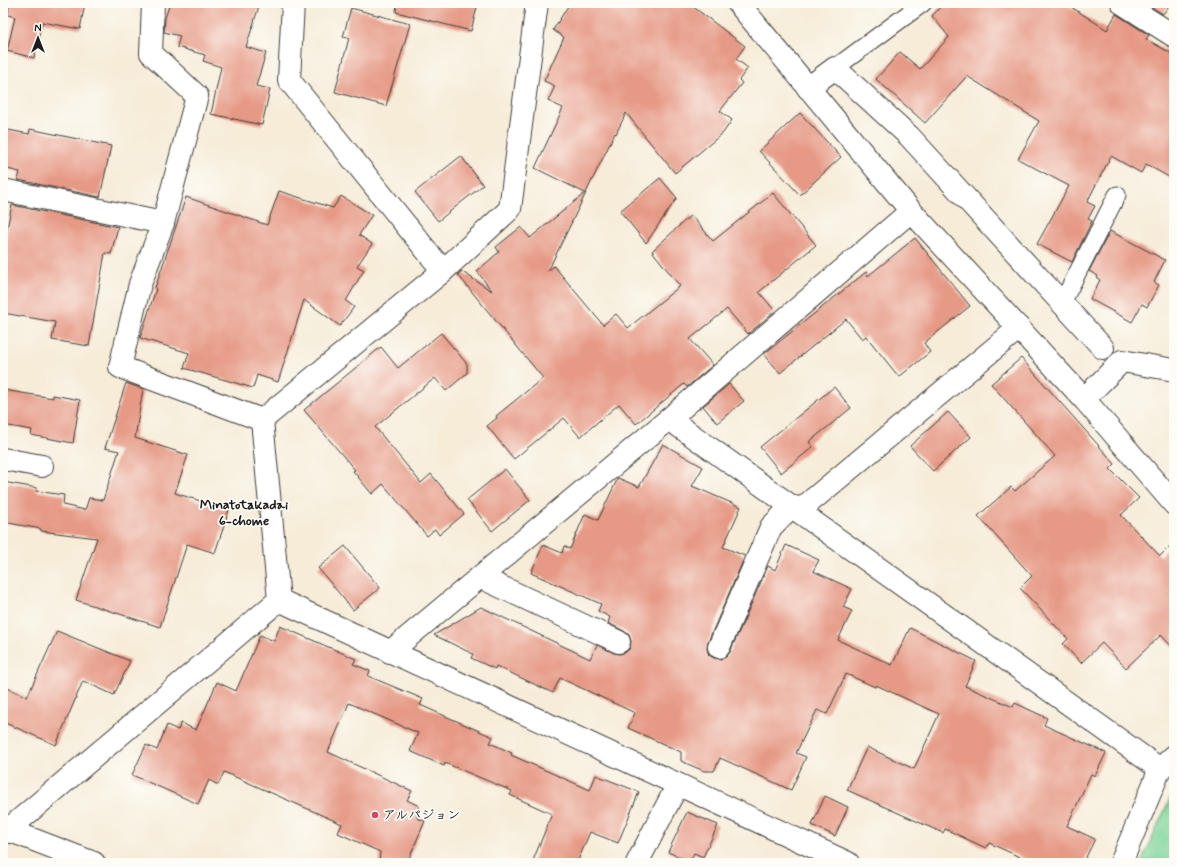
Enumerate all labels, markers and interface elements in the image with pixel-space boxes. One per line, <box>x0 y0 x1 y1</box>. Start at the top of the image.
north arrow <box>18 18 58 58</box>
text: N <box>34 22 42 36</box>
district label: Minatotakadai 6-chome <box>200 496 288 530</box>
place label: アルパジョン <box>383 807 460 824</box>
marker: アルパジョン <box>370 810 380 820</box>

